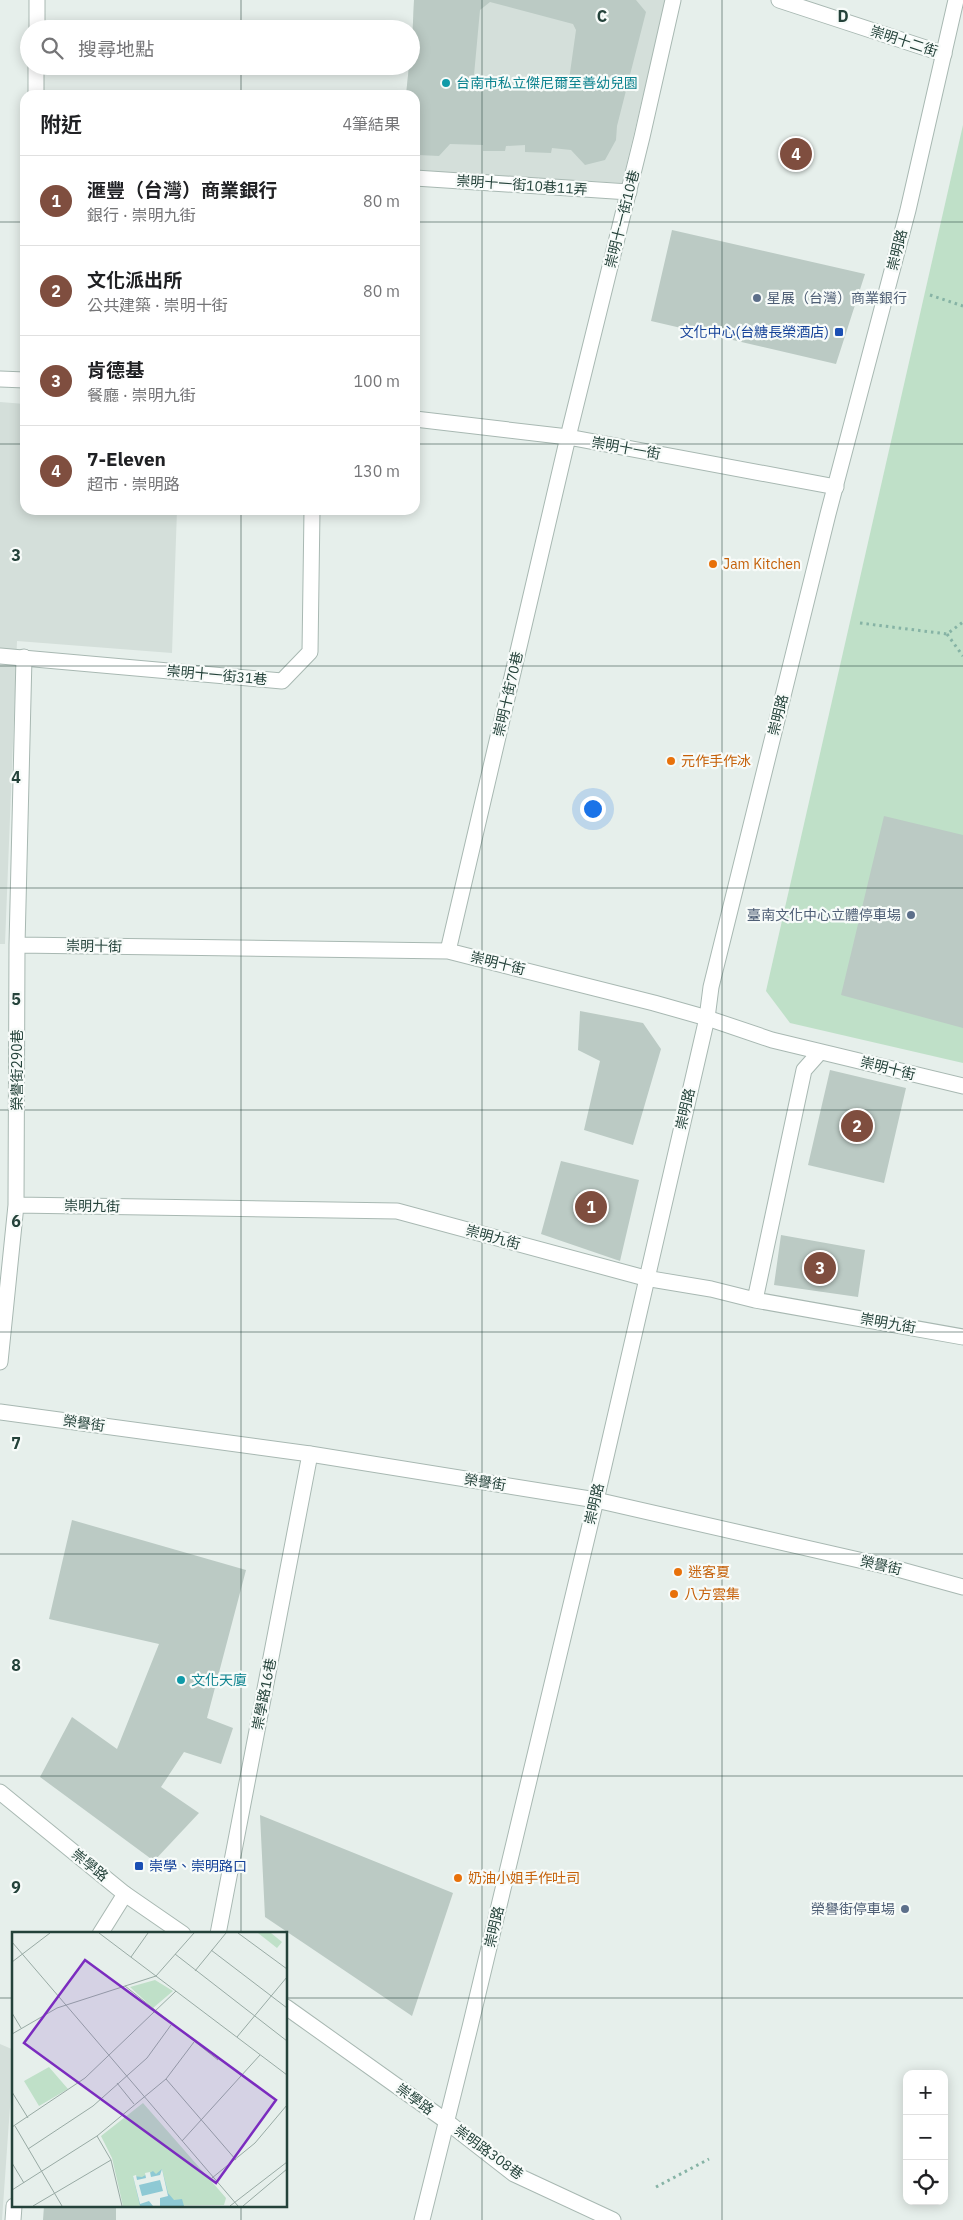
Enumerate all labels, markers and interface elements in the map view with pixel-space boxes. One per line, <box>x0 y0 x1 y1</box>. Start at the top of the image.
text: C <box>597 6 607 26</box>
text: D <box>837 6 849 26</box>
search box <box>20 20 420 75</box>
street label: 崇明十二街 <box>868 22 940 60</box>
icon: search <box>38 34 66 62</box>
text: 搜尋地點 <box>78 37 154 61</box>
place label: 台南市私立傑尼爾至善幼兒園 <box>456 74 638 92</box>
marker: 台南市私立傑尼爾至善幼兒園 <box>440 77 452 89</box>
text: 附近 <box>40 110 82 138</box>
text: 4筆結果 <box>342 114 400 134</box>
pin: 4 <box>780 135 812 173</box>
street label: 崇明十一街10巷 <box>601 168 643 270</box>
street label: 崇明十一街10巷11弄 <box>456 171 588 199</box>
text: 滙豐（台灣）商業銀行 <box>87 178 277 202</box>
text: 1 <box>51 191 61 211</box>
text: 80 m <box>363 191 400 211</box>
text: 銀行 · 崇明九街 <box>87 205 196 225</box>
street label: 崇明路 <box>883 227 911 273</box>
text: 文化派出所 <box>87 268 182 292</box>
text: 2 <box>51 281 61 301</box>
text: 80 m <box>363 281 400 301</box>
place label: 星展（台灣）商業銀行 <box>767 289 907 307</box>
marker: 星展（台灣）商業銀行 <box>751 292 763 304</box>
text: 公共建築 · 崇明十街 <box>87 295 228 315</box>
place label: 文化中心(台糖長榮酒店) <box>680 323 829 341</box>
marker: 文化中心(台糖長榮酒店) <box>833 326 845 338</box>
text: 肯德基 <box>87 358 144 382</box>
text: 3 <box>51 371 61 391</box>
text: 100 m <box>353 371 400 391</box>
text: 餐廳 · 崇明九街 <box>87 385 196 405</box>
street label: 崇明十一街 <box>590 433 662 463</box>
text: 7-Eleven <box>87 447 166 471</box>
text: 4 <box>51 461 61 481</box>
text: 130 m <box>353 461 400 481</box>
text: 超市 · 崇明路 <box>87 474 180 494</box>
text: 3 <box>11 545 21 565</box>
place label: Jam Kitchen <box>723 555 801 573</box>
marker: Jam Kitchen <box>707 558 719 570</box>
street label: 崇明十街70巷 <box>489 650 527 738</box>
street label: 崇明十一街31巷 <box>166 662 268 688</box>
street label: 崇明路 <box>764 692 792 738</box>
place label: 元作手作冰 <box>681 752 751 770</box>
marker: 元作手作冰 <box>665 755 677 767</box>
text: 4 <box>11 767 21 787</box>
your location <box>580 796 606 822</box>
place label: 臺南文化中心立體停車場 <box>747 906 901 924</box>
marker: 臺南文化中心立體停車場 <box>905 909 917 921</box>
street label: 崇明十街 <box>66 937 122 955</box>
street label: 崇明十街 <box>469 947 527 979</box>
text: 5 <box>11 989 21 1009</box>
street label: 榮譽街290巷 <box>8 1029 26 1111</box>
street label: 崇明十街 <box>859 1052 917 1084</box>
street label: 崇明路 <box>672 1087 698 1131</box>
pin: 2 <box>841 1107 873 1145</box>
pin: 1 <box>575 1188 607 1226</box>
street label: 崇明九街 <box>64 1197 120 1215</box>
text: 6 <box>11 1211 21 1231</box>
street label: 崇明九街 <box>464 1221 522 1253</box>
pin: 3 <box>804 1249 836 1287</box>
street label: 崇明九街 <box>859 1309 917 1337</box>
street label: 榮譽街 <box>62 1411 106 1435</box>
text: 7 <box>11 1433 21 1453</box>
street label: 榮譽街 <box>463 1470 507 1494</box>
street label: 崇明路 <box>581 1482 607 1526</box>
street label: 榮譽街 <box>859 1552 903 1578</box>
place label: 迷客夏 <box>688 1563 730 1581</box>
marker: 迷客夏 <box>672 1566 684 1578</box>
place label: 八方雲集 <box>684 1585 740 1603</box>
marker: 八方雲集 <box>668 1588 680 1600</box>
text: 8 <box>11 1655 21 1675</box>
street label: 崇學路16巷 <box>248 1657 280 1731</box>
place label: 文化天廈 <box>191 1671 247 1689</box>
marker: 文化天廈 <box>175 1674 187 1686</box>
street label: 崇學路 <box>68 1845 112 1885</box>
place label: 崇學、崇明路口 <box>149 1857 247 1875</box>
marker: 崇學、崇明路口 <box>133 1860 145 1872</box>
place label: 奶油小姐手作吐司 <box>468 1869 580 1887</box>
marker: 奶油小姐手作吐司 <box>452 1872 464 1884</box>
text: 9 <box>11 1877 21 1897</box>
place label: 榮譽街停車場 <box>811 1900 895 1918</box>
marker: 榮譽街停車場 <box>899 1903 911 1915</box>
street label: 崇明路 <box>481 1905 507 1949</box>
inset map <box>12 1932 288 2208</box>
map controls <box>903 2070 948 2205</box>
button: + <box>903 2070 948 2115</box>
street label: 崇學路 <box>393 2079 437 2119</box>
button: − <box>903 2115 948 2160</box>
street label: 崇明路308巷 <box>451 2121 527 2183</box>
button: locate <box>903 2160 948 2205</box>

